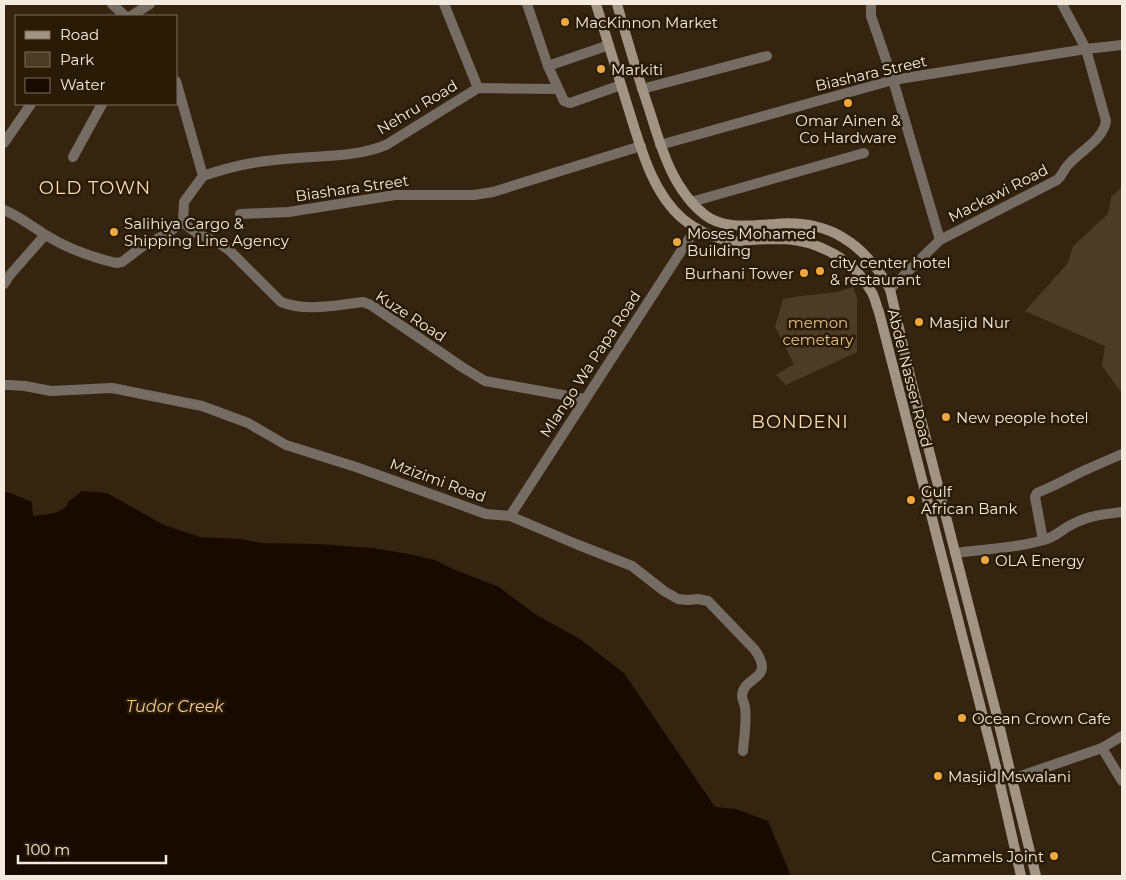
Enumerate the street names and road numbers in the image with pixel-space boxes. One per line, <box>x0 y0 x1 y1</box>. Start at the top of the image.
street label: Biashara Street <box>813 51 929 95</box>
street label: Nehru Road <box>373 76 461 138</box>
street label: Mackawi Road <box>945 160 1051 226</box>
street label: Biashara Street <box>294 171 410 205</box>
street label: Kuze Road <box>372 286 450 346</box>
street label: Mlango Wa Papa Road <box>535 287 645 441</box>
street label: Abdel Nasser Road <box>884 307 936 449</box>
street label: Mzizimi Road <box>387 454 489 506</box>

